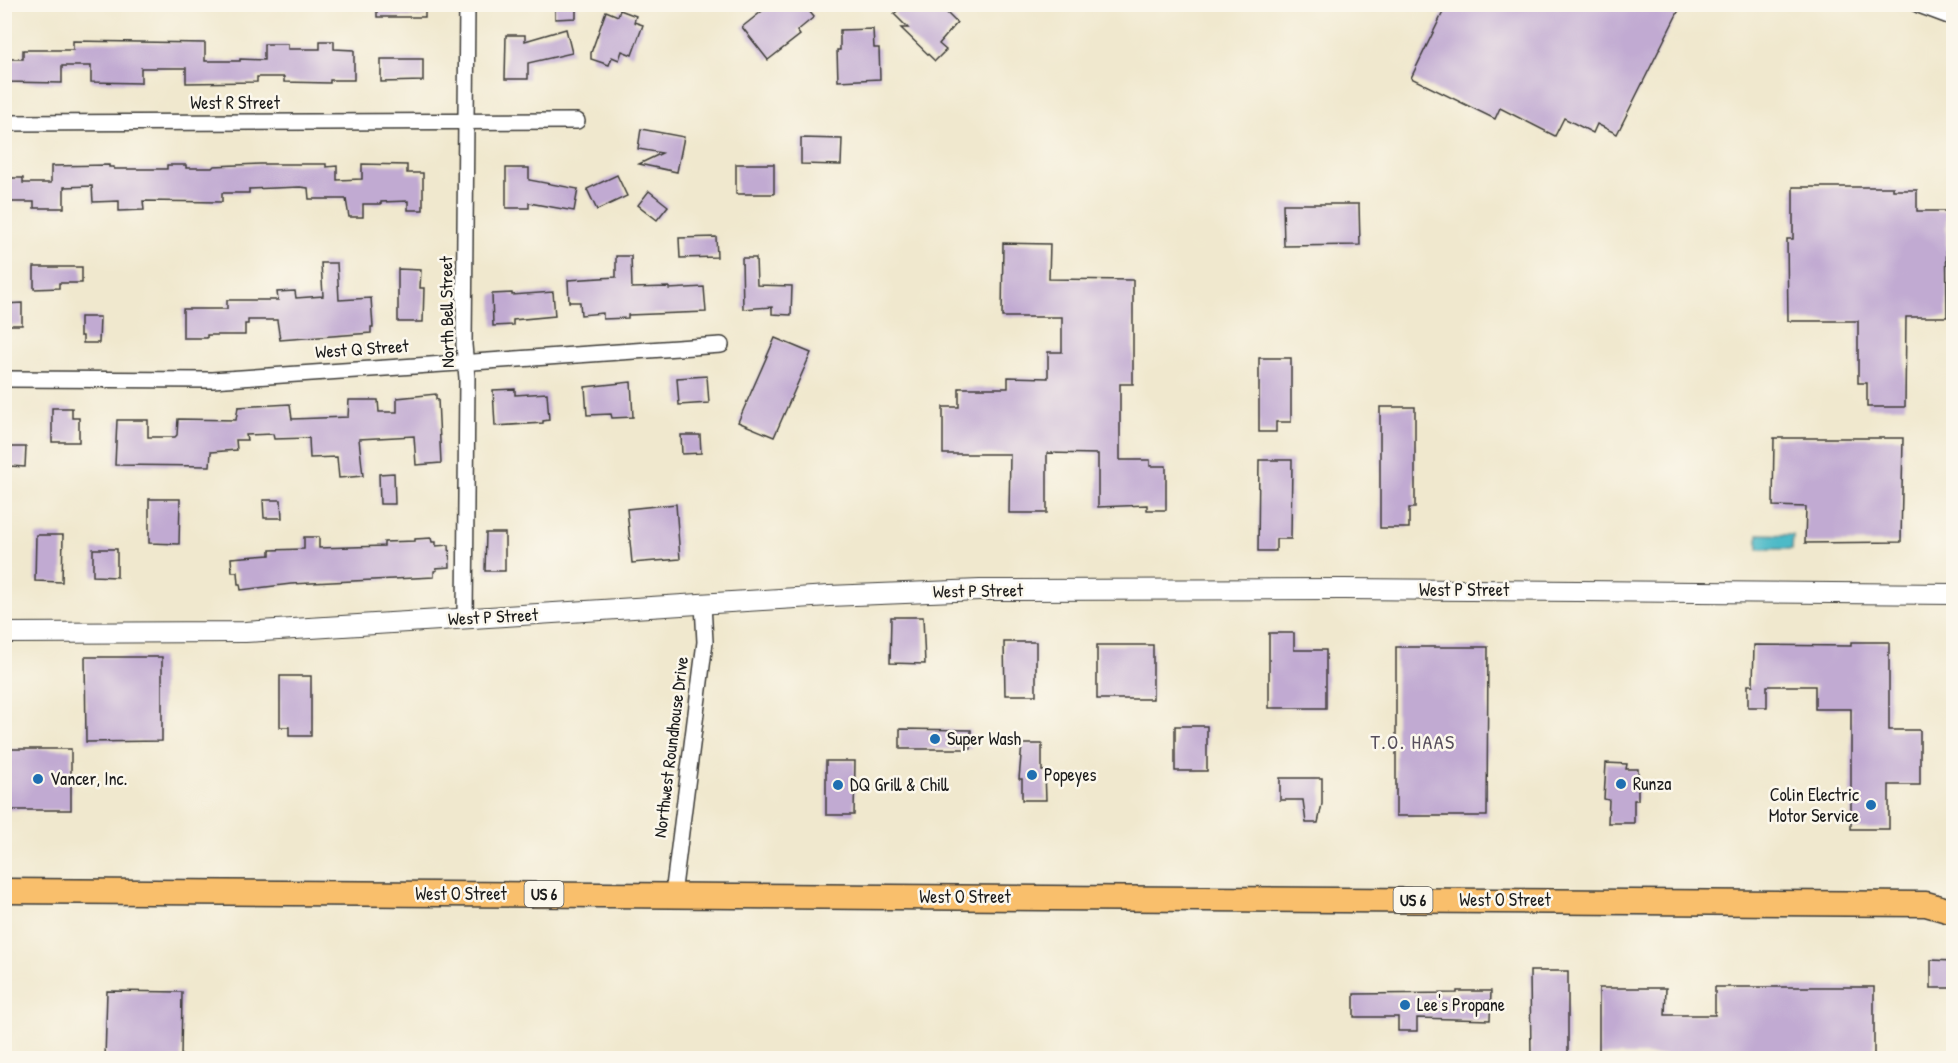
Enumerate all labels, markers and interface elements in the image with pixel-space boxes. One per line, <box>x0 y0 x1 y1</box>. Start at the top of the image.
street label: West R Street <box>190 90 281 115</box>
street label: North Bell Street <box>433 255 460 368</box>
street label: West Q Street <box>315 333 410 364</box>
street label: West P Street <box>933 577 1024 604</box>
street label: West P Street <box>1419 577 1510 602</box>
street label: West P Street <box>447 602 539 631</box>
street label: Northwest Roundhouse Drive <box>647 655 694 839</box>
place label: Super Wash <box>947 726 1021 751</box>
district label: T.O. HAAS <box>1370 728 1456 755</box>
marker: Super Wash <box>928 732 942 746</box>
place label: Popeyes <box>1044 762 1097 787</box>
place label: Vancer, Inc. <box>50 766 127 791</box>
marker: Popeyes <box>1025 768 1039 782</box>
place label: Runza <box>1633 771 1671 796</box>
marker: Vancer, Inc. <box>31 772 45 786</box>
place label: DQ Grill & Chill <box>850 772 949 797</box>
marker: Runza <box>1614 777 1628 791</box>
marker: DQ Grill & Chill <box>831 778 845 792</box>
place label: Colin Electric Motor Service <box>1769 782 1859 828</box>
marker: Colin Electric Motor Service <box>1864 798 1878 812</box>
street label: West O Street <box>415 881 508 906</box>
road number: US 6 <box>524 881 564 907</box>
street label: West O Street <box>919 884 1012 909</box>
road number: US 6 <box>1394 887 1432 913</box>
street label: West O Street <box>1459 887 1552 912</box>
place label: Lee's Propane <box>1417 992 1505 1017</box>
marker: Lee's Propane <box>1398 998 1412 1012</box>

